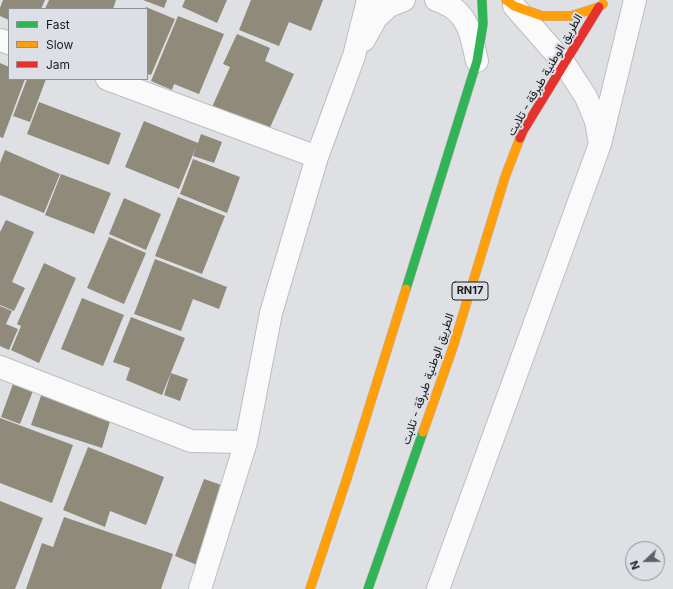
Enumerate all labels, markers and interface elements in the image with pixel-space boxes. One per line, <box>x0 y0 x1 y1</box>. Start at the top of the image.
legend <box>8 8 148 80</box>
street label: الطريق الوطنية طبرقة - تلابت <box>504 11 586 139</box>
text: Fast <box>46 17 70 32</box>
text: Slow <box>46 37 73 52</box>
text: Jam <box>46 57 70 72</box>
road number: RN17 <box>452 282 488 300</box>
street label: الطريق الوطنية طبرقة - تلابت <box>399 311 457 447</box>
north arrow <box>625 541 665 581</box>
text: N <box>627 559 643 572</box>

